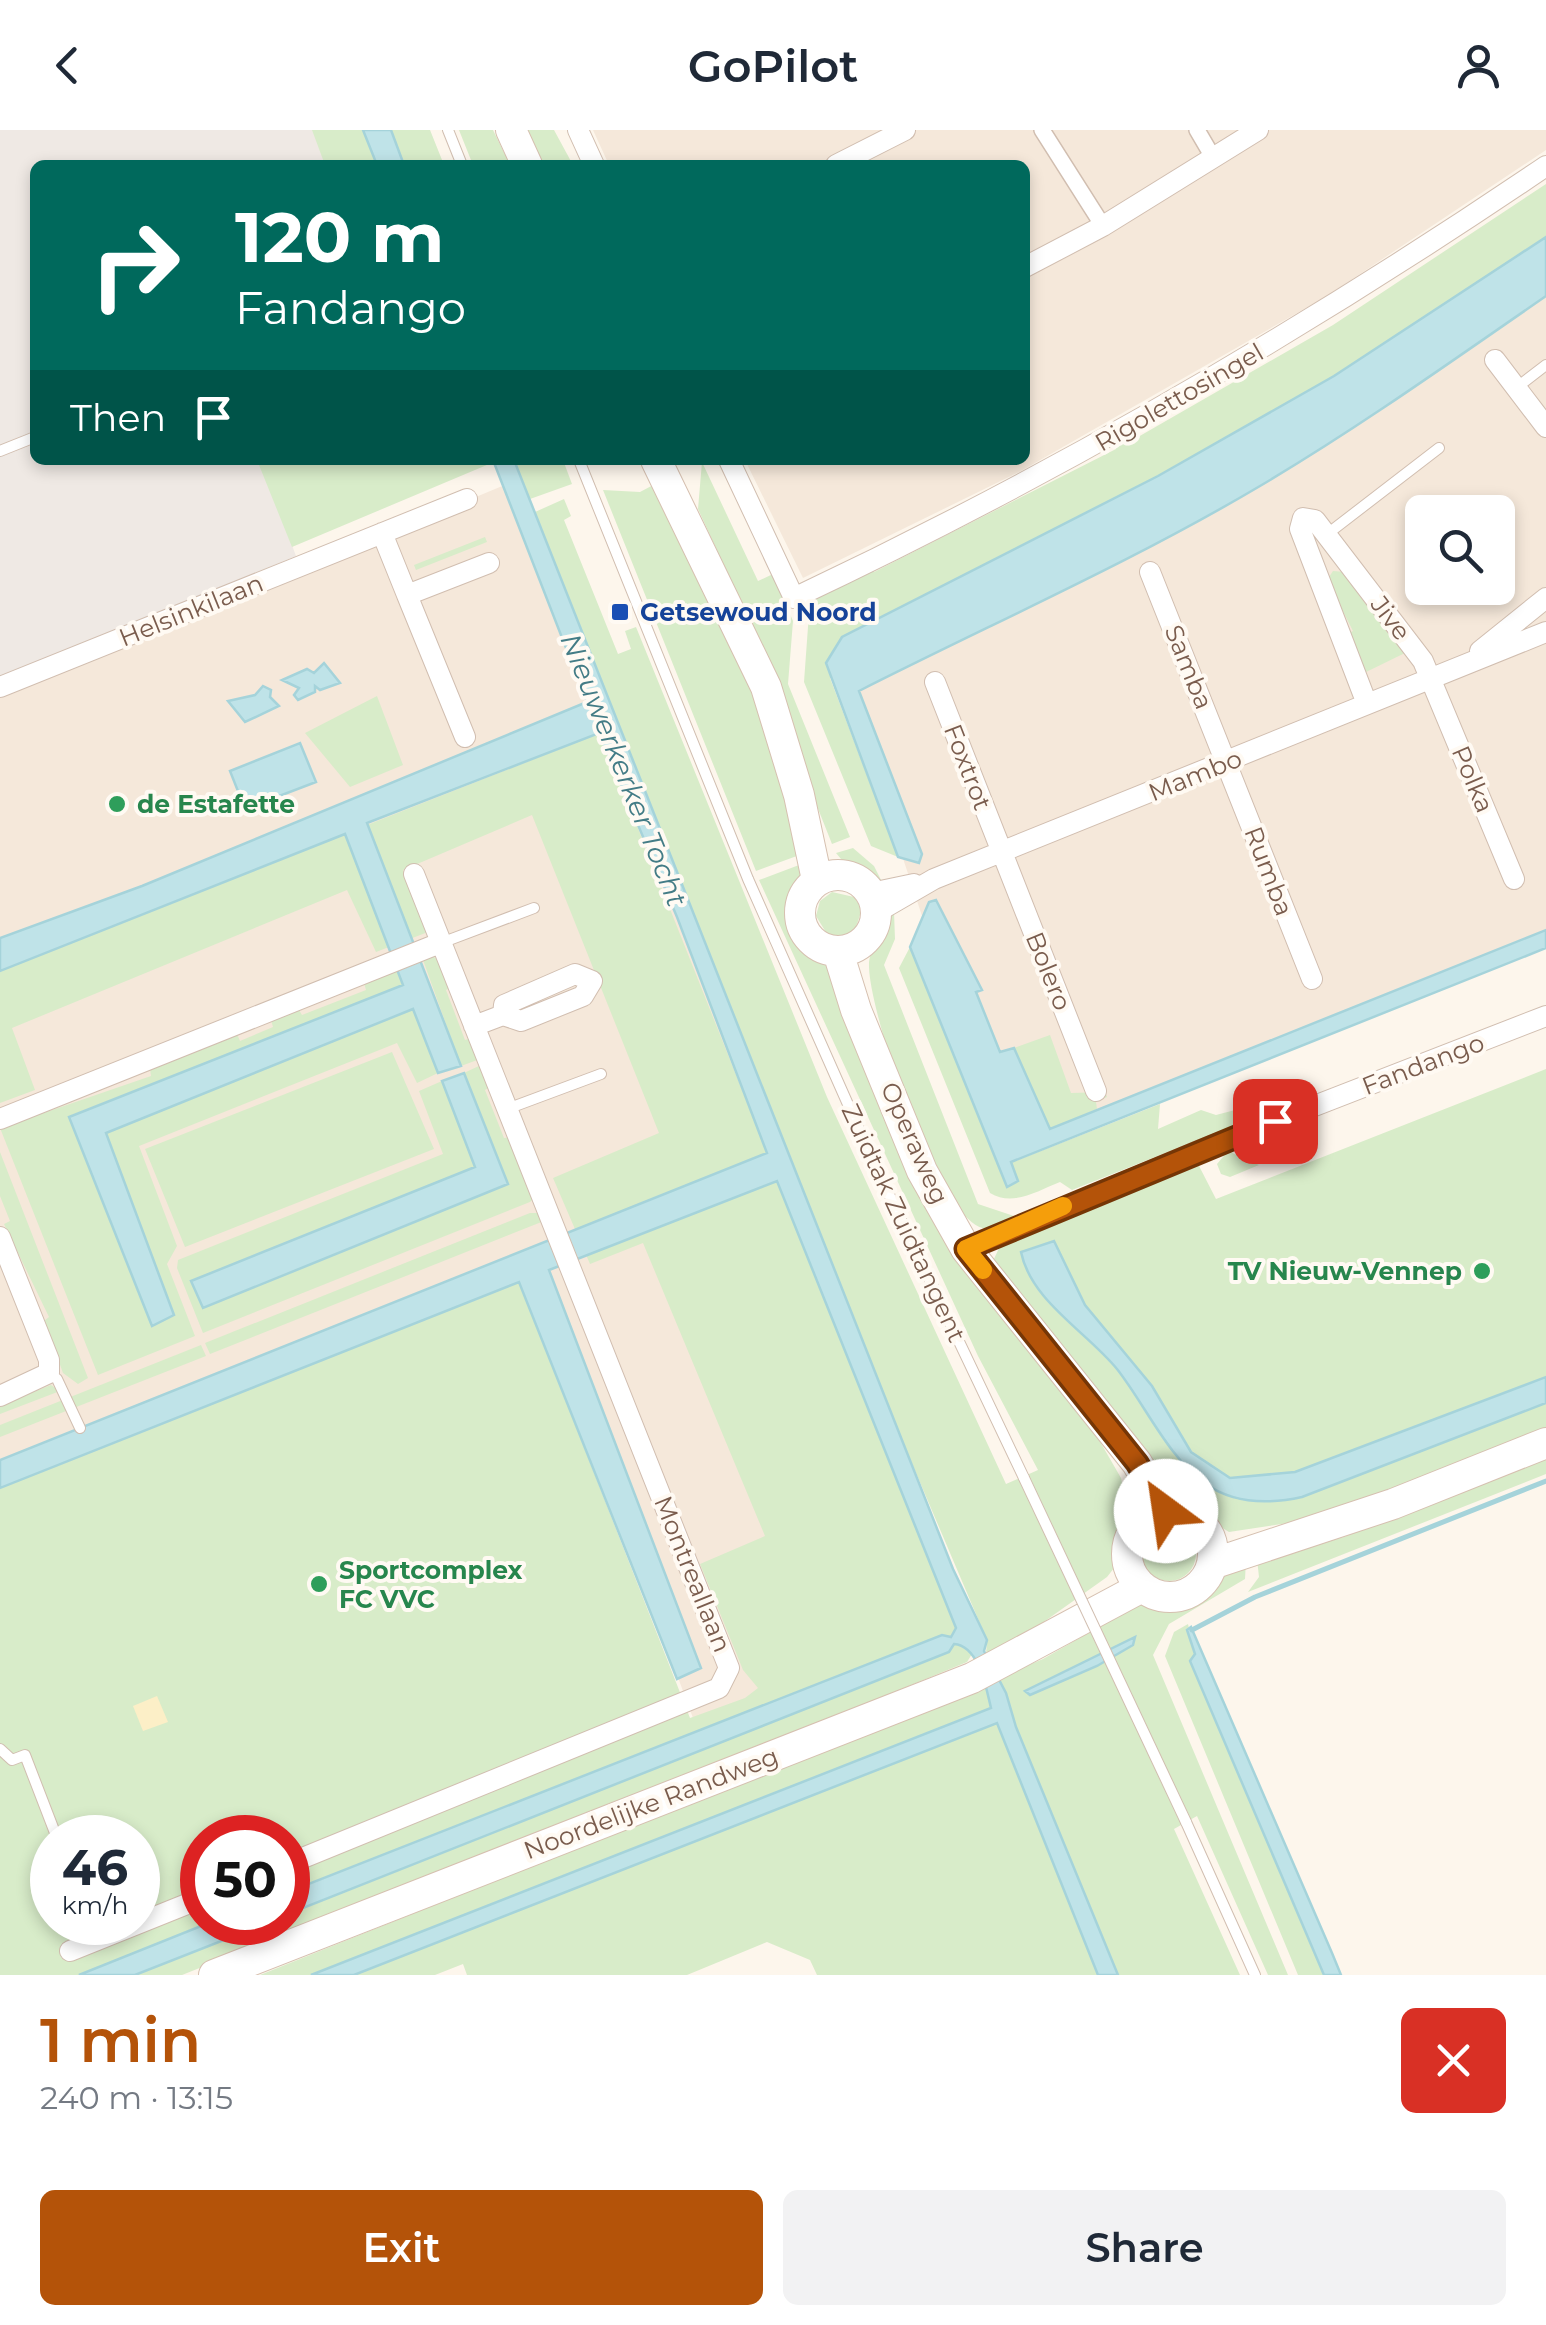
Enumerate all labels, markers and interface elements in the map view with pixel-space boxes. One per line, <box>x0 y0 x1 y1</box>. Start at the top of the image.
icon: back <box>40 38 95 93</box>
text: GoPilot <box>688 38 858 93</box>
icon: person <box>1451 38 1506 93</box>
text: 120 m <box>235 194 445 280</box>
icon: right <box>70 200 200 330</box>
text: Fandango <box>235 280 466 335</box>
street label: Rigolettosingel <box>1090 337 1268 457</box>
icon: arrive <box>186 390 241 445</box>
text: Then <box>70 394 166 441</box>
map controls <box>1405 495 1515 605</box>
button: search <box>1405 495 1515 605</box>
street label: Helsinkilaan <box>115 567 267 653</box>
street label: Jive <box>1364 589 1417 646</box>
place label: Getsewoud Noord <box>640 597 877 627</box>
marker: Getsewoud Noord <box>609 601 631 623</box>
street label: Samba <box>1159 620 1219 714</box>
water label: Nieuwerkerker Tocht <box>554 628 695 912</box>
street label: Foxtrot <box>938 720 998 814</box>
street label: Polka <box>1446 741 1500 817</box>
street label: Mambo <box>1144 743 1246 807</box>
place label: de Estafette <box>137 789 295 819</box>
marker: de Estafette <box>106 793 128 815</box>
street label: Rumba <box>1238 822 1300 920</box>
street label: Bolero <box>1020 927 1078 1015</box>
street label: Fandango <box>1358 1027 1488 1101</box>
street label: Operaweg <box>875 1077 955 1209</box>
pin <box>1233 1079 1318 1164</box>
icon: arrive <box>1248 1094 1303 1149</box>
street label: Zuidtak Zuidtangent <box>836 1099 972 1347</box>
place label: TV Nieuw-Vennep <box>1228 1256 1462 1286</box>
marker: TV Nieuw-Vennep <box>1471 1260 1493 1282</box>
position arrow <box>1114 1459 1218 1563</box>
street label: Montreallaan <box>648 1492 738 1656</box>
place label: Sportcomplex FC VVC <box>339 1555 523 1614</box>
marker: Sportcomplex FC VVC <box>308 1573 330 1595</box>
street label: Noordelijke Randweg <box>520 1741 782 1865</box>
speed limit sign: 50 <box>180 1815 310 1945</box>
text: 46 <box>62 1837 128 1898</box>
text: km/h <box>62 1890 128 1920</box>
text: 1 min <box>40 2004 201 2077</box>
button: close <box>1401 2008 1506 2113</box>
text: 240 m · 13:15 <box>40 2078 233 2117</box>
button: Exit <box>40 2190 763 2305</box>
button: Share <box>783 2190 1506 2305</box>

